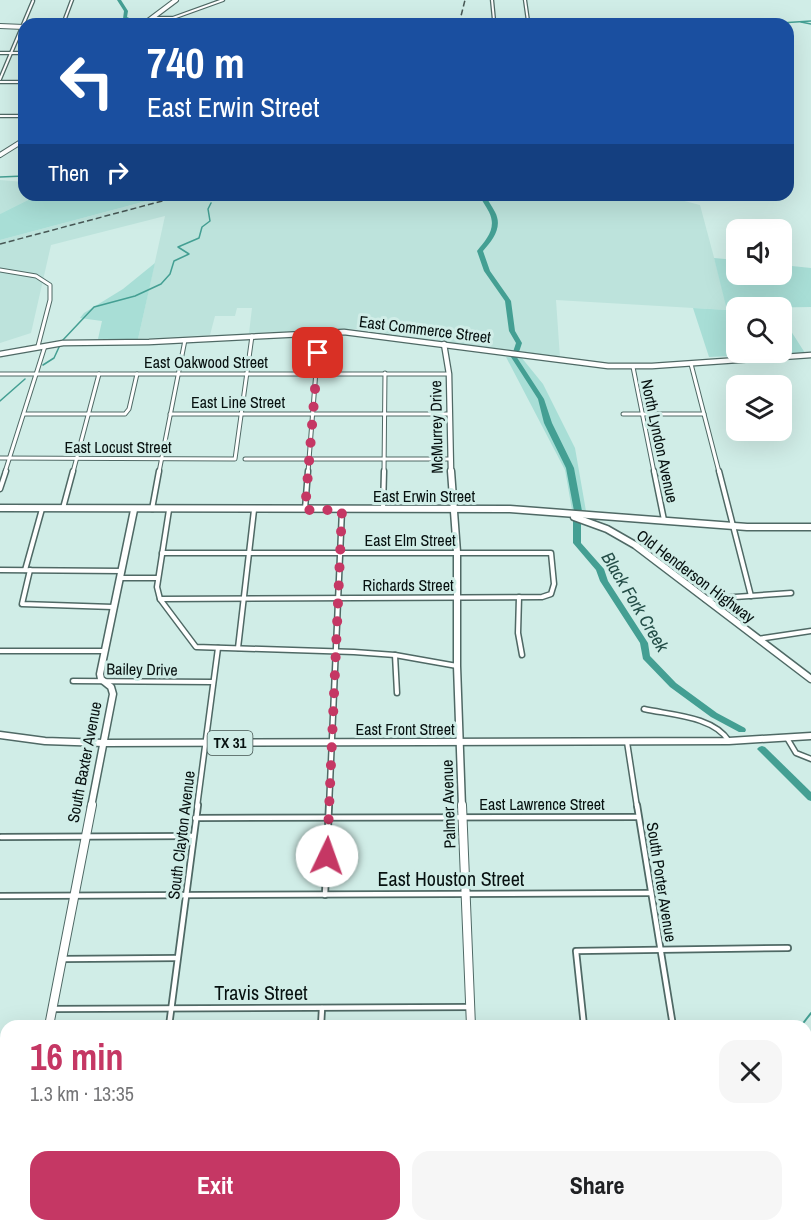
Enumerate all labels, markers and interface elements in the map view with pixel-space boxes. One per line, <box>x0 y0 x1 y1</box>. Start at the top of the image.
text: 740 m <box>147 35 245 91</box>
icon: left <box>48 42 126 120</box>
text: East Erwin Street <box>147 89 319 125</box>
icon: right <box>101 156 134 189</box>
text: Then <box>48 158 89 188</box>
map controls <box>726 219 792 441</box>
button: sound <box>726 219 792 285</box>
button: search <box>726 297 792 363</box>
street label: East Commerce Street <box>358 310 493 348</box>
pin <box>292 327 343 378</box>
icon: arrive <box>301 336 334 369</box>
street label: East Oakwood Street <box>144 351 268 373</box>
button: layers <box>726 375 792 441</box>
street label: North Lyndon Avenue <box>636 377 684 505</box>
street label: McMurrey Drive <box>424 380 448 474</box>
street label: East Line Street <box>191 391 285 413</box>
street label: East Locust Street <box>64 436 172 458</box>
street label: East Erwin Street <box>373 485 475 507</box>
street label: Old Henderson Highway <box>632 524 760 628</box>
street label: East Elm Street <box>364 529 456 551</box>
water label: Black Fork Creek <box>596 547 675 657</box>
street label: Richards Street <box>362 574 454 596</box>
street label: Bailey Drive <box>106 657 178 681</box>
street label: South Baxter Avenue <box>61 700 107 824</box>
street label: East Front Street <box>355 718 455 740</box>
road number: TX 31 <box>208 731 252 755</box>
street label: Palmer Avenue <box>435 759 461 849</box>
street label: South Clayton Avenue <box>162 769 200 901</box>
street label: East Lawrence Street <box>479 793 605 815</box>
street label: South Porter Avenue <box>642 821 682 943</box>
position arrow <box>295 824 359 888</box>
street label: East Houston Street <box>378 865 525 892</box>
street label: Travis Street <box>214 979 308 1006</box>
text: 16 min <box>30 1033 124 1081</box>
button: close <box>719 1040 782 1103</box>
text: 1.3 km · 13:35 <box>30 1080 134 1107</box>
button: Exit <box>30 1151 400 1220</box>
button: Share <box>412 1151 782 1220</box>

